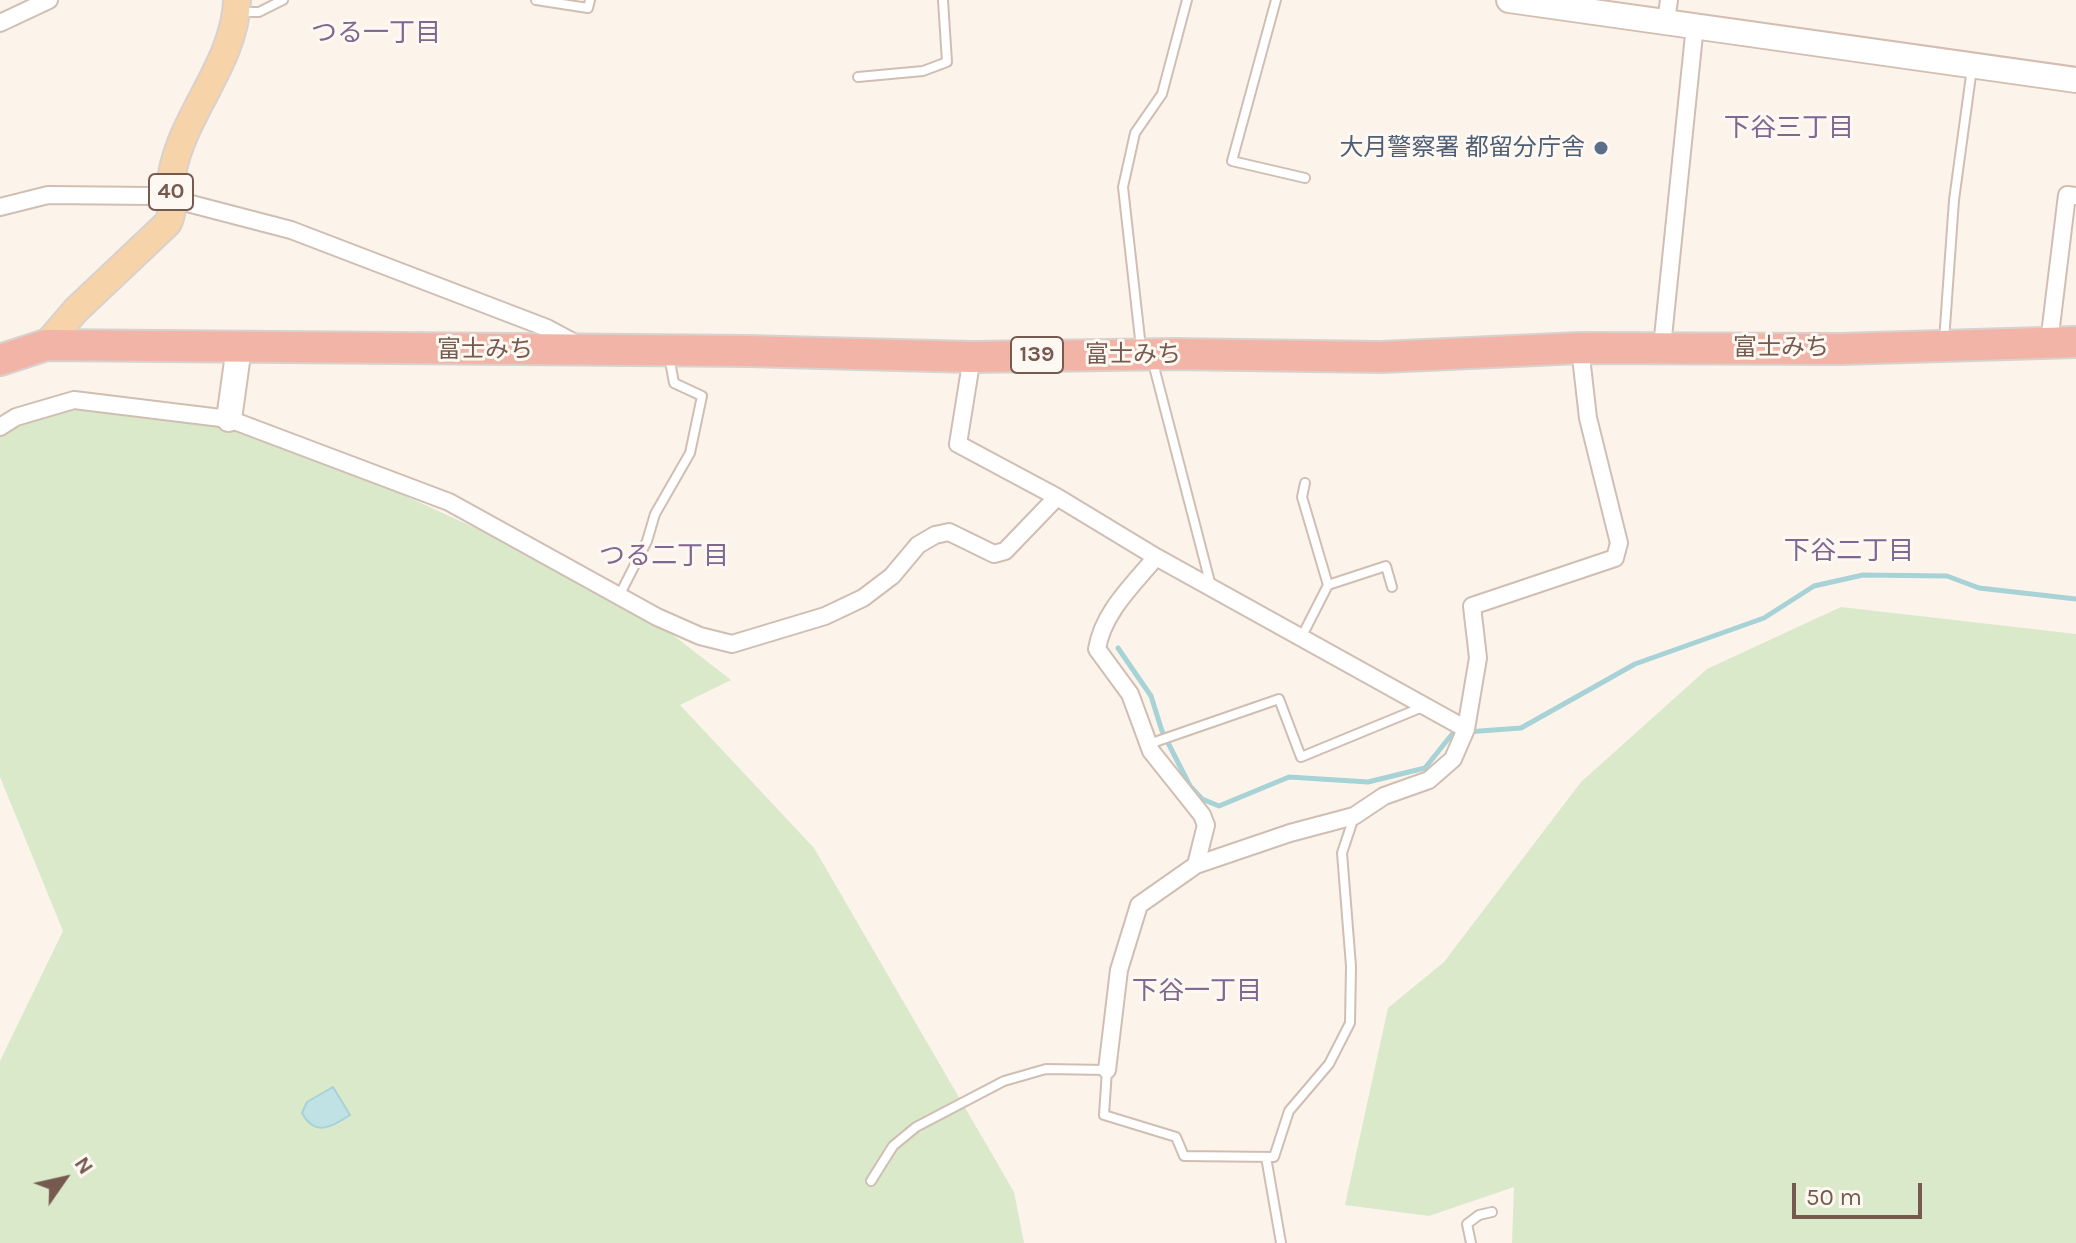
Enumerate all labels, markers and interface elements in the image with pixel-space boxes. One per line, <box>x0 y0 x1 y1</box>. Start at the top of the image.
district label: つる一丁目 <box>311 18 441 50</box>
district label: 下谷三丁目 <box>1724 113 1854 145</box>
place label: 大月警察署 都留分庁舎 <box>1339 134 1585 162</box>
marker: 大月警察署 都留分庁舎 <box>1592 139 1610 157</box>
road number: 40 <box>149 174 193 210</box>
street label: 富士みち <box>1733 334 1829 362</box>
street label: 富士みち <box>437 336 533 364</box>
road number: 139 <box>1011 337 1063 373</box>
street label: 富士みち <box>1085 341 1181 369</box>
district label: 下谷二丁目 <box>1784 536 1914 568</box>
district label: つる二丁目 <box>599 541 729 573</box>
district label: 下谷一丁目 <box>1132 976 1262 1008</box>
north arrow <box>24 1139 104 1219</box>
text: N <box>69 1152 99 1179</box>
scale bar <box>1796 1167 1926 1217</box>
text: 50 m <box>1806 1183 1862 1211</box>

